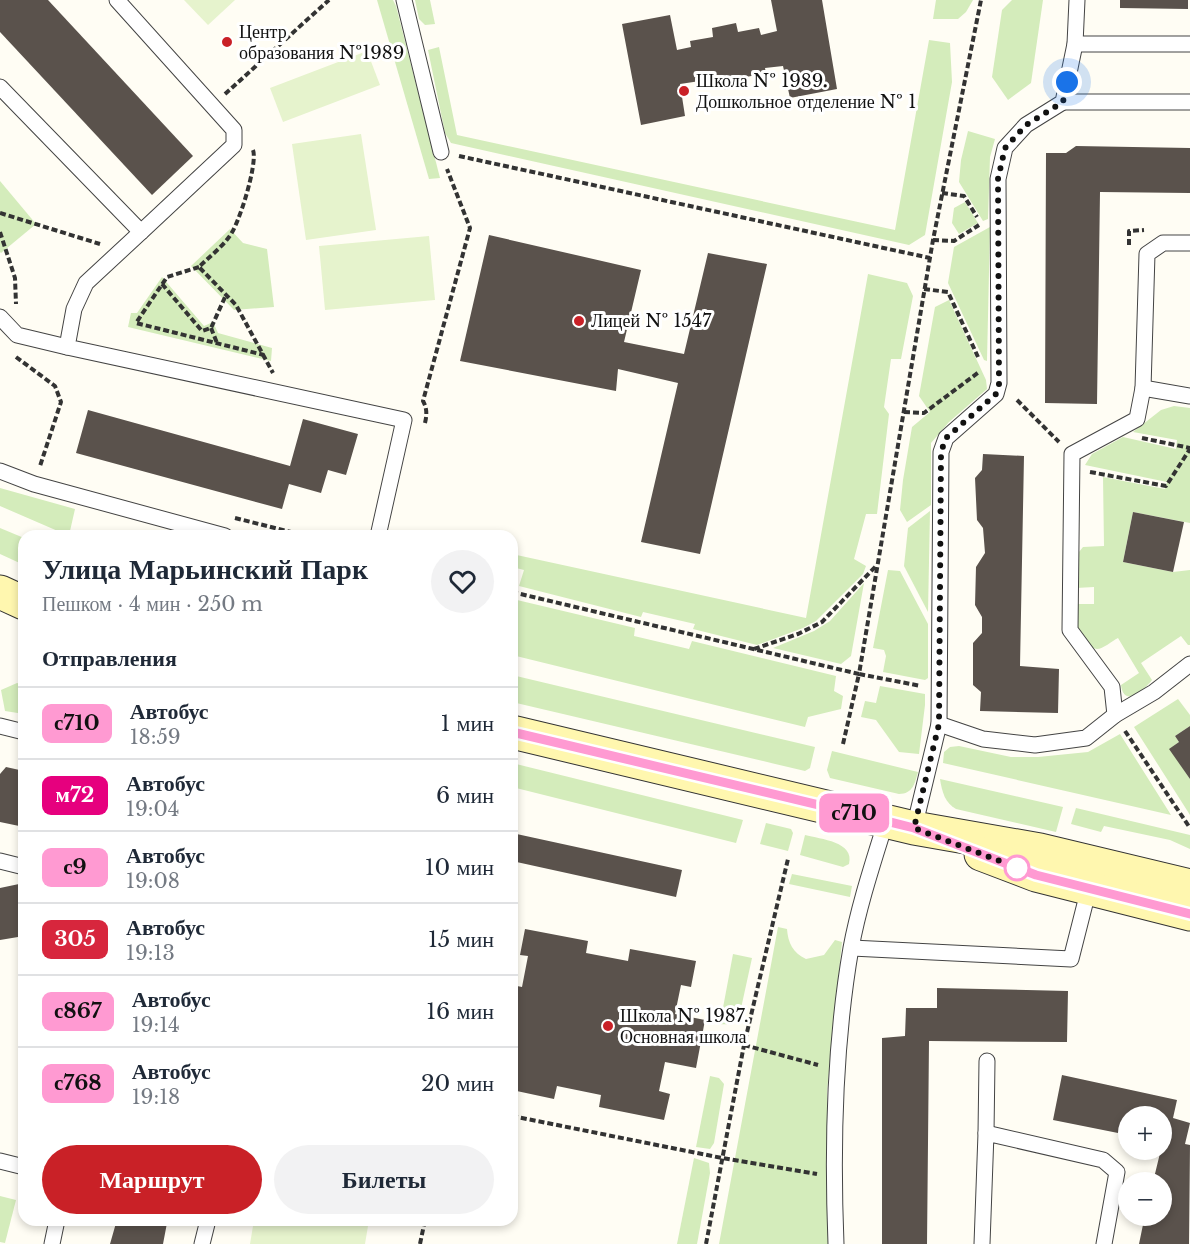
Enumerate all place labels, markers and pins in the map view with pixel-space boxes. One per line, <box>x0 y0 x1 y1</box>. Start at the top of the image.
place label: Центр образования №1989 <box>239 21 404 64</box>
marker: Центр образования №1989 <box>220 35 234 49</box>
place label: Школа № 1989. Дошкольное отделение № 1 <box>696 70 916 113</box>
marker: Школа № 1989. Дошкольное отделение № 1 <box>677 84 691 98</box>
place label: Лицей № 1547 <box>591 310 712 332</box>
marker: Лицей № 1547 <box>572 314 586 328</box>
unlabelled marker <box>1004 855 1030 881</box>
place label: Школа № 1987. Основная школа <box>620 1005 748 1048</box>
marker: Школа № 1987. Основная школа <box>601 1019 615 1033</box>

